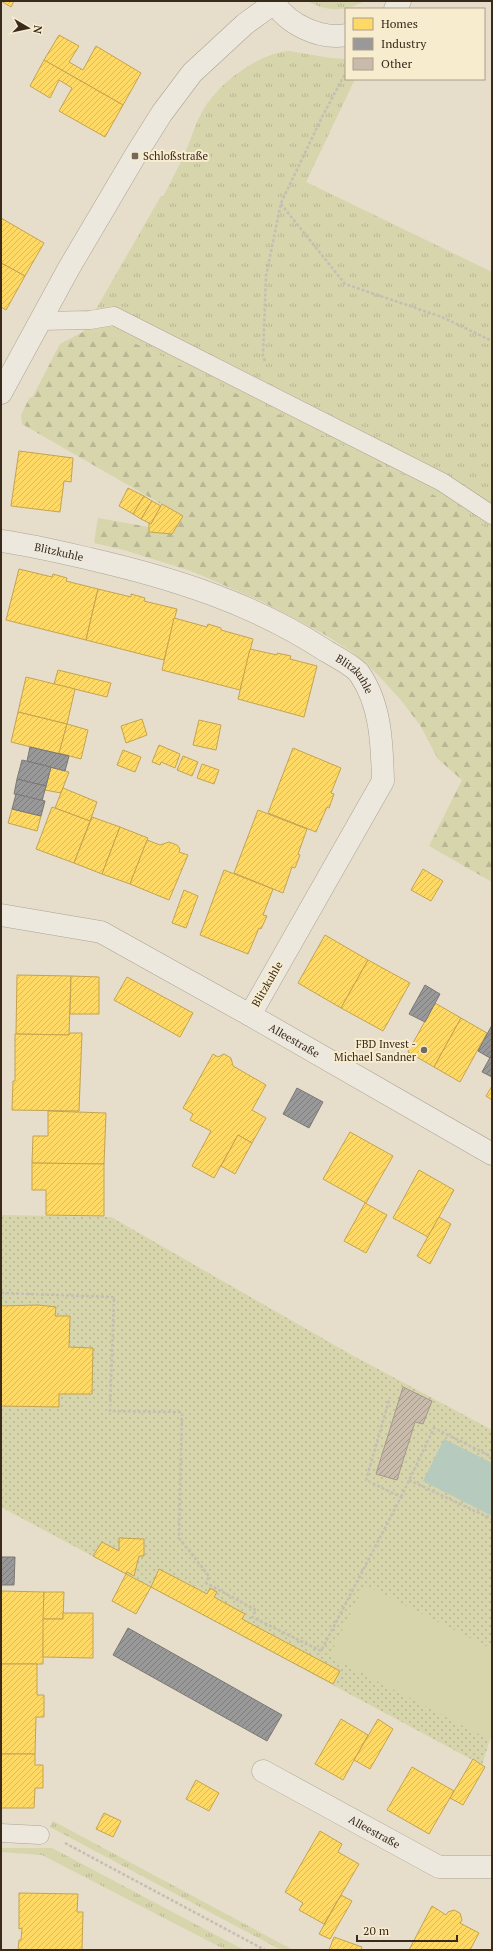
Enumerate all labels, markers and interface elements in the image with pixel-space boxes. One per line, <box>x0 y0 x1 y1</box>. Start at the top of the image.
north arrow <box>8 8 48 48</box>
legend <box>345 8 485 80</box>
text: Homes <box>381 16 418 31</box>
text: N <box>30 24 45 35</box>
text: Industry <box>381 36 427 51</box>
text: Other <box>381 56 412 71</box>
place label: Schloßstraße <box>143 149 209 163</box>
marker: Schloßstraße <box>130 151 140 161</box>
street label: Blitzkuhle <box>33 540 85 564</box>
street label: Blitzkuhle <box>333 651 377 696</box>
street label: Blitzkuhle <box>248 958 286 1009</box>
street label: Alleestraße <box>266 1020 323 1061</box>
place label: FBD Invest - Michael Sandner <box>334 1037 417 1064</box>
marker: FBD Invest - Michael Sandner <box>419 1045 429 1055</box>
street label: Alleestraße <box>346 1812 403 1852</box>
scale bar <box>357 1917 457 1943</box>
text: 20 m <box>363 1923 390 1938</box>

